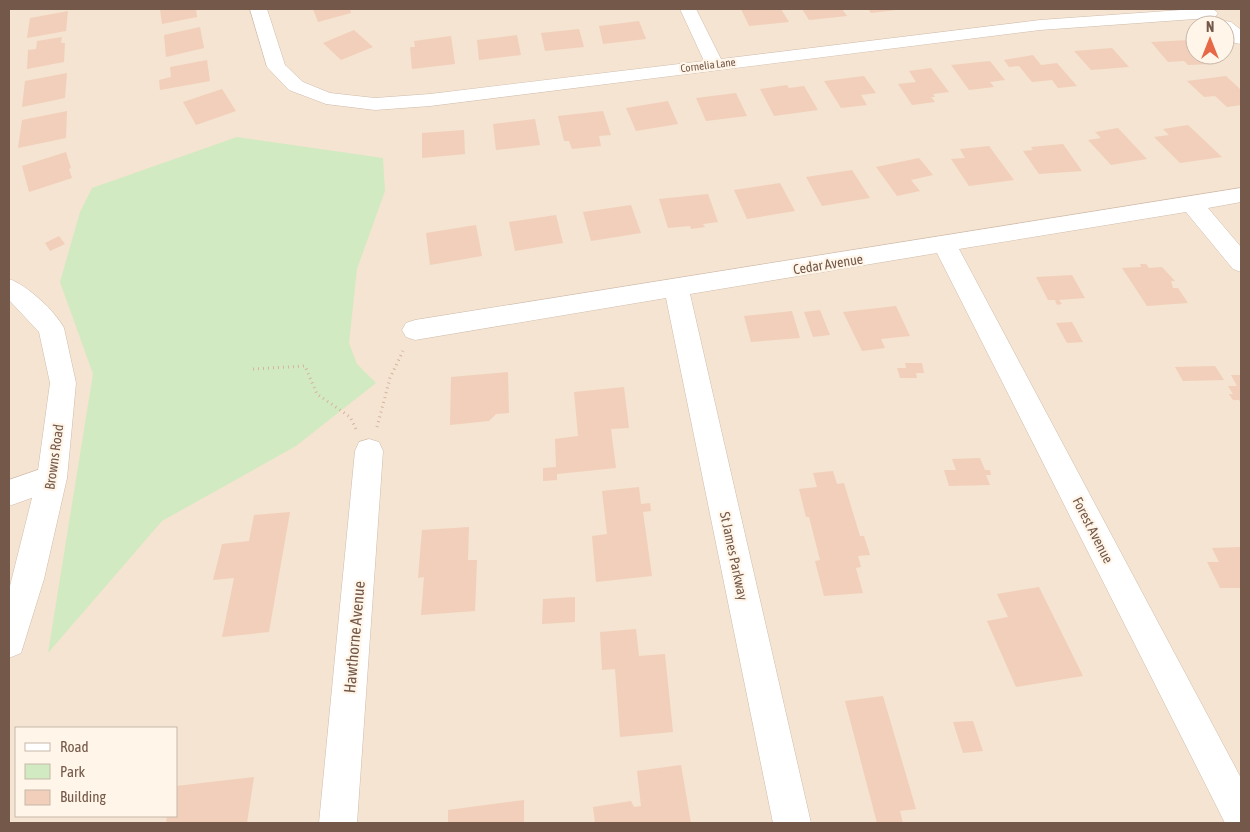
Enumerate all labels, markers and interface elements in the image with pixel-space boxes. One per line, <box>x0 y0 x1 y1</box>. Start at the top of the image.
north arrow <box>1185 15 1235 65</box>
text: N <box>1206 19 1214 35</box>
street label: Cornelia Lane <box>680 56 736 74</box>
street label: Cedar Avenue <box>792 251 864 277</box>
street label: Browns Road <box>41 423 67 491</box>
street label: Forest Avenue <box>1070 494 1116 566</box>
street label: St James Parkway <box>717 510 751 602</box>
street label: Hawthorne Avenue <box>340 580 368 694</box>
legend <box>15 727 178 817</box>
text: Road <box>60 738 89 755</box>
text: Park <box>60 763 85 780</box>
text: Building <box>60 788 106 805</box>

